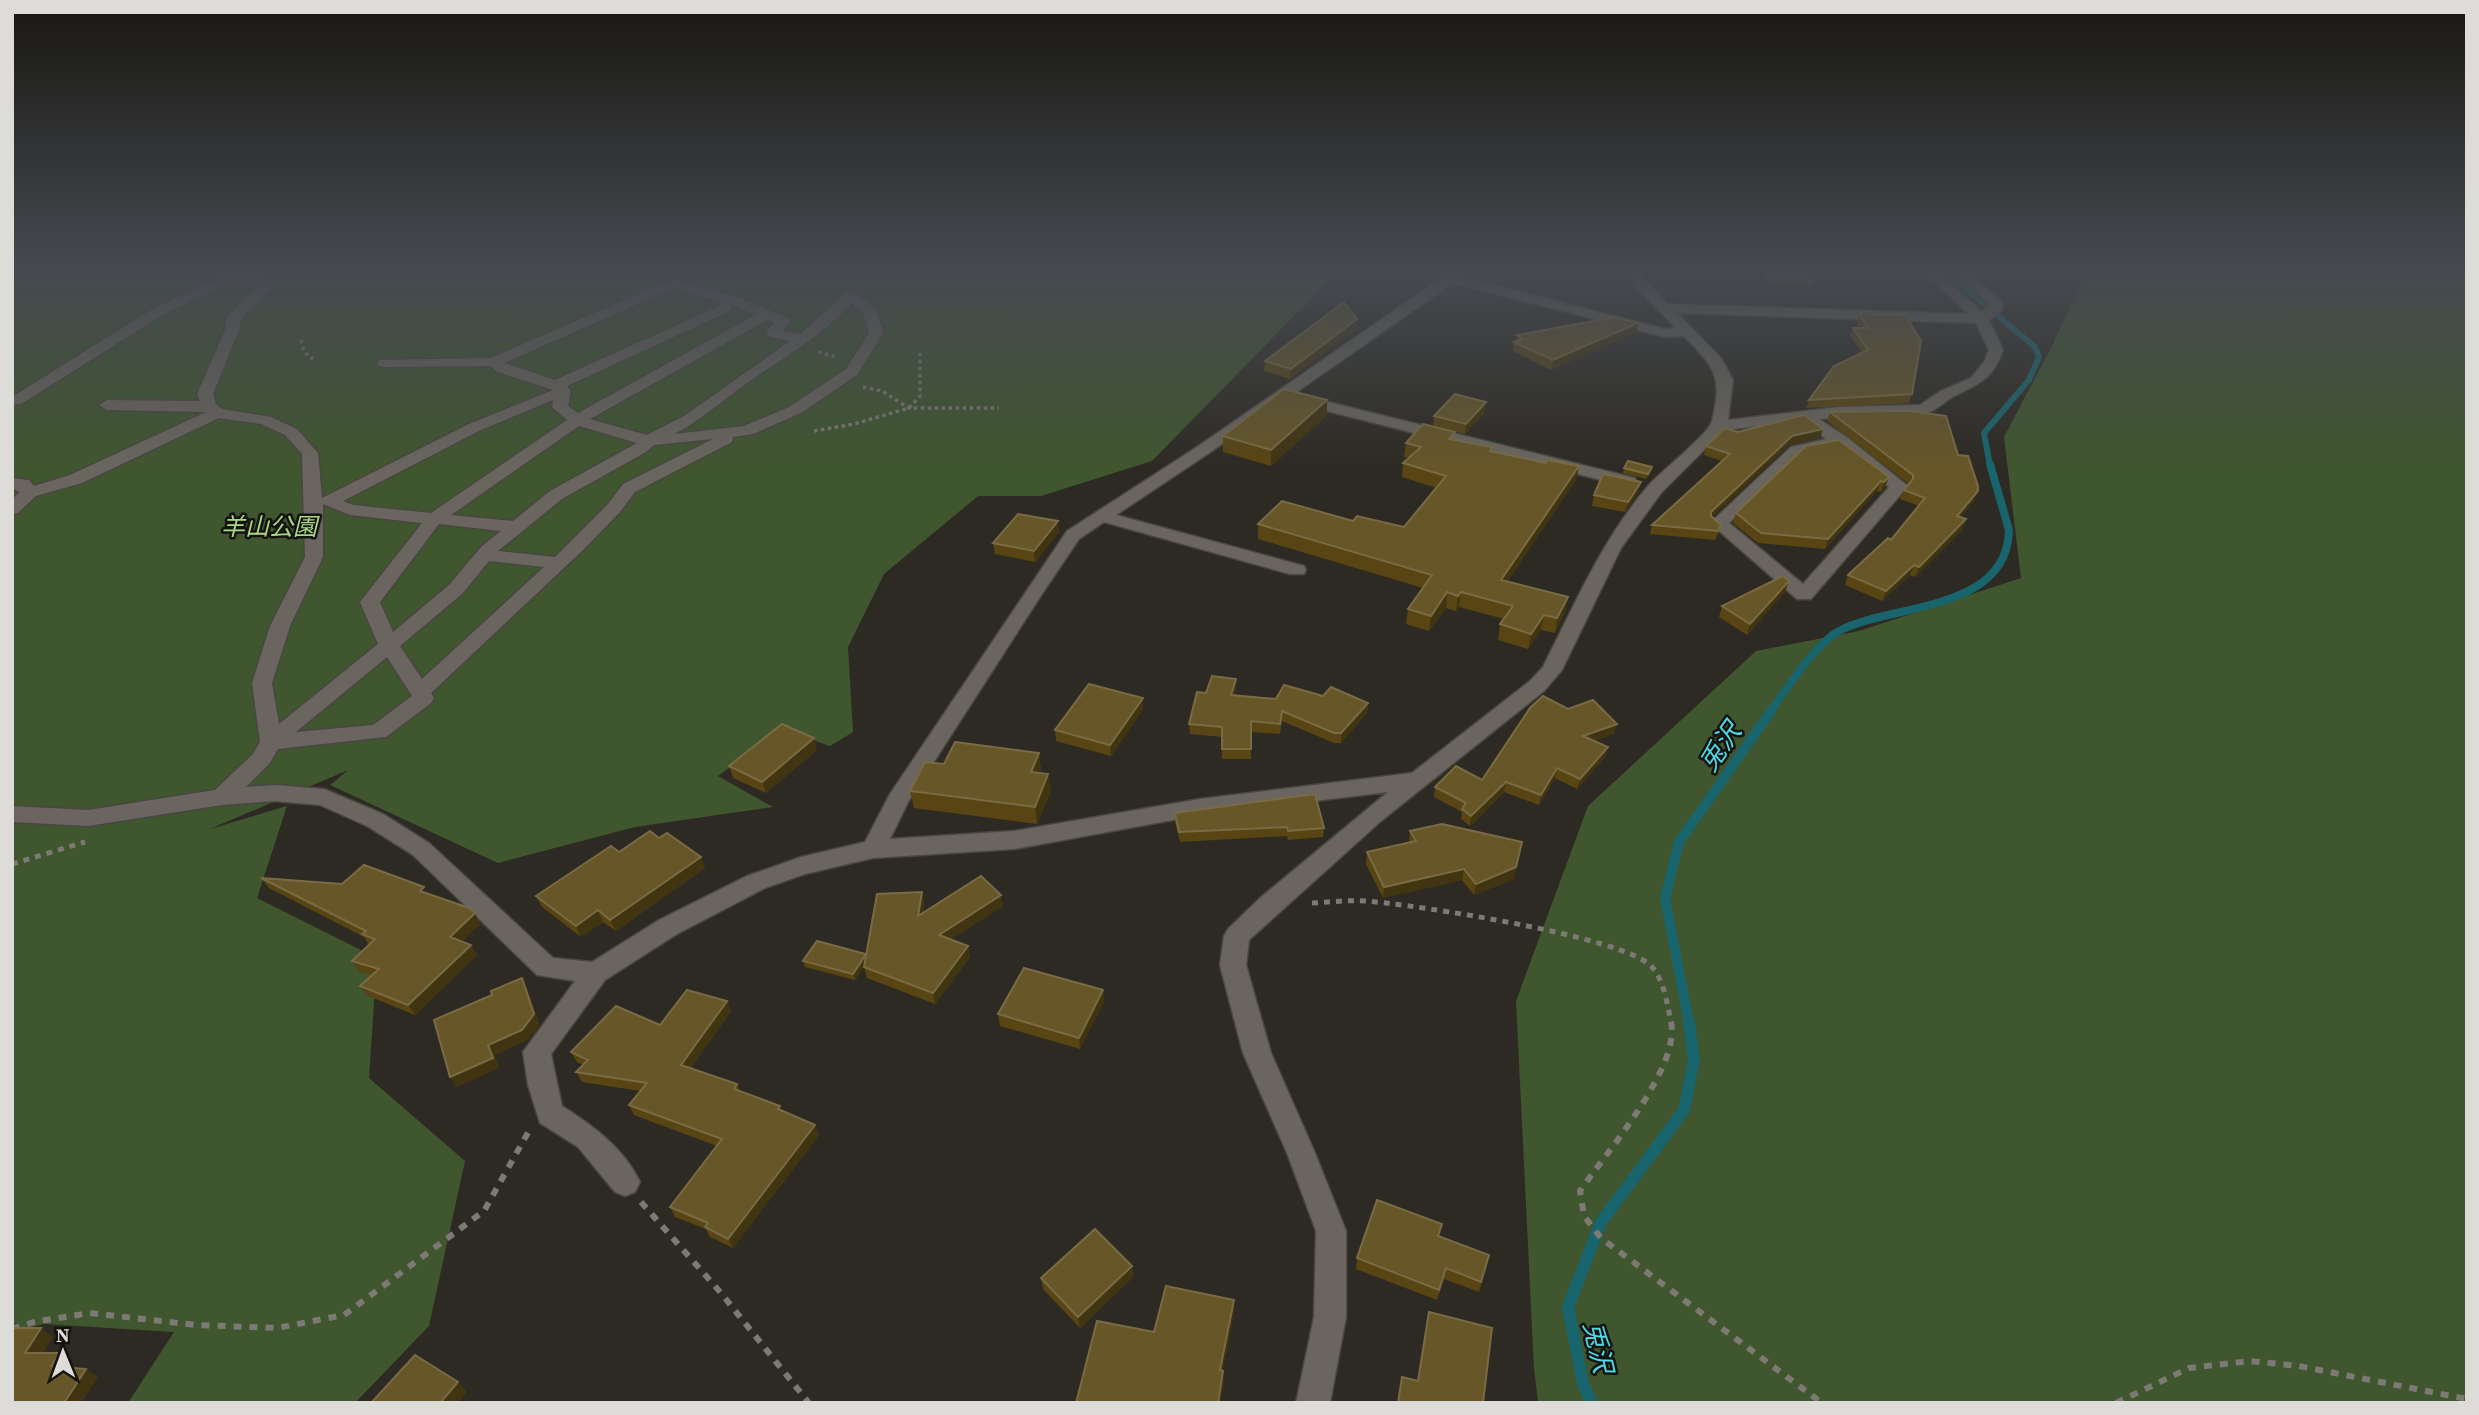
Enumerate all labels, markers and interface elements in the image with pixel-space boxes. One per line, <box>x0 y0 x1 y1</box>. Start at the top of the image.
park label: 羊山公園 <box>221 510 320 543</box>
water label: 兎沢 <box>1690 713 1751 779</box>
north arrow <box>28 1317 98 1387</box>
water label: 兎沢 <box>1575 1318 1622 1379</box>
text: N <box>56 1322 70 1348</box>

